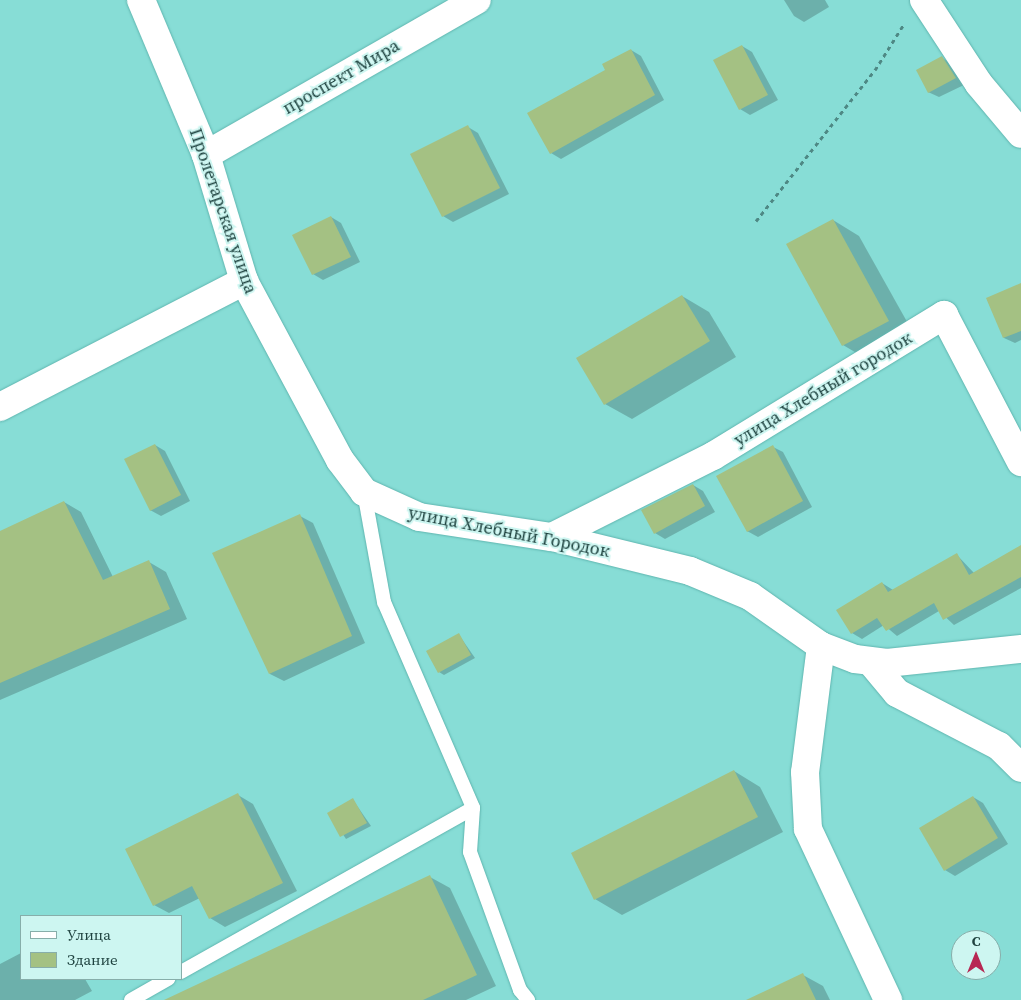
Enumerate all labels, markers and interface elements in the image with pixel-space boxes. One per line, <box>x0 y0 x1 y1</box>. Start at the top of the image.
street label: проспект Мира <box>279 35 403 119</box>
street label: Пролетарская улица <box>185 125 261 297</box>
street label: улица Хлебный городок <box>730 327 916 451</box>
street label: улица Хлебный Городок <box>406 502 612 562</box>
legend <box>20 915 182 980</box>
text: Улица <box>67 924 111 945</box>
north arrow <box>951 930 1001 980</box>
text: С <box>972 931 980 951</box>
text: Здание <box>67 949 118 970</box>

